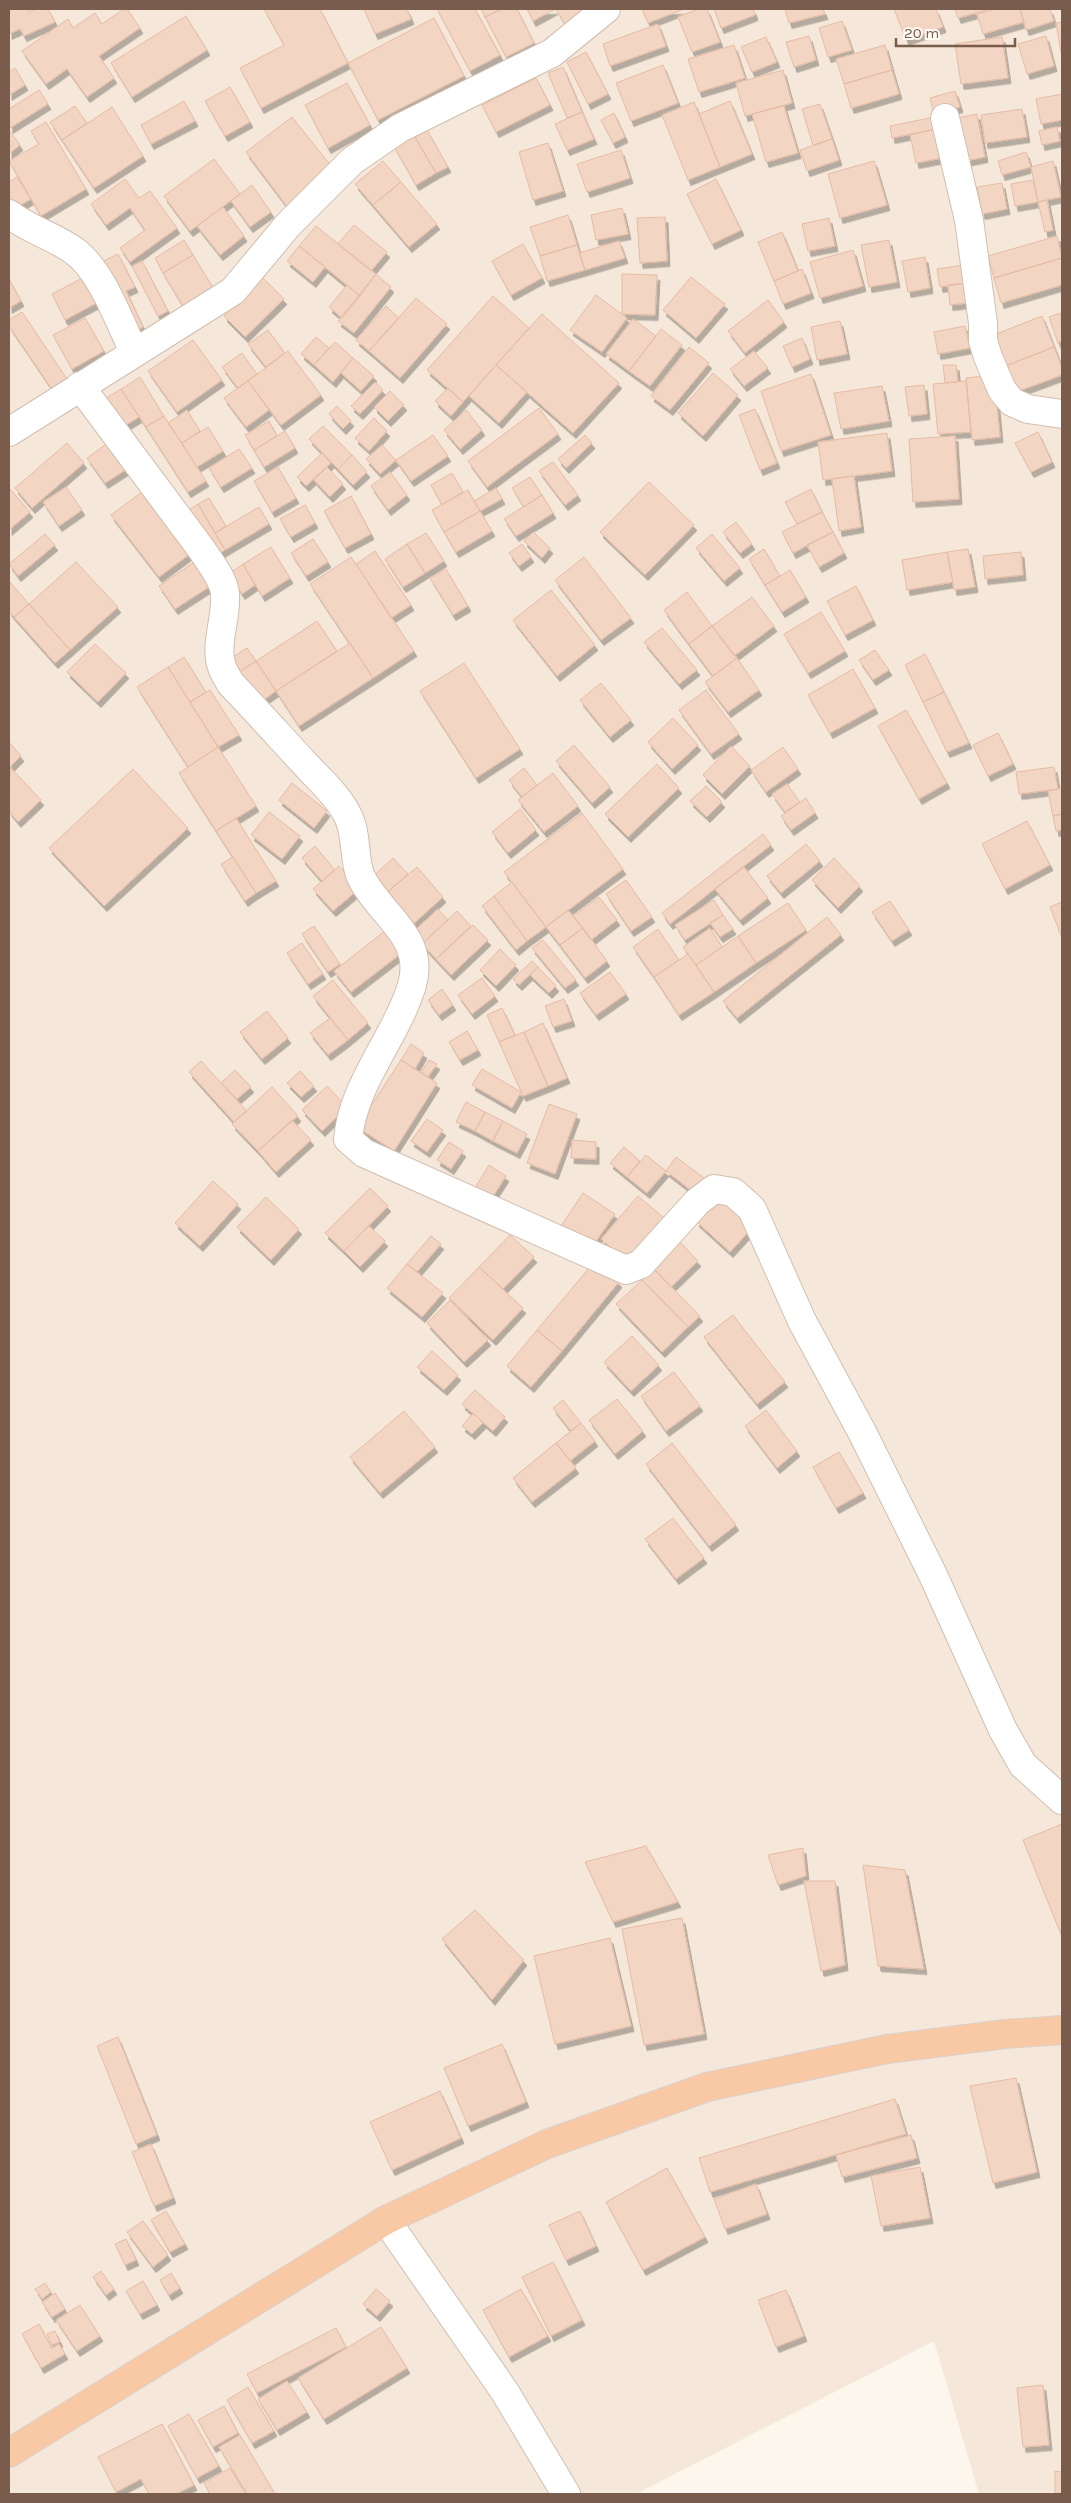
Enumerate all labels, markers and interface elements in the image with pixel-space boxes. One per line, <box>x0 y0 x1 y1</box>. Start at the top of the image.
scale bar <box>896 15 1015 47</box>
text: 20 m <box>904 24 939 42</box>

